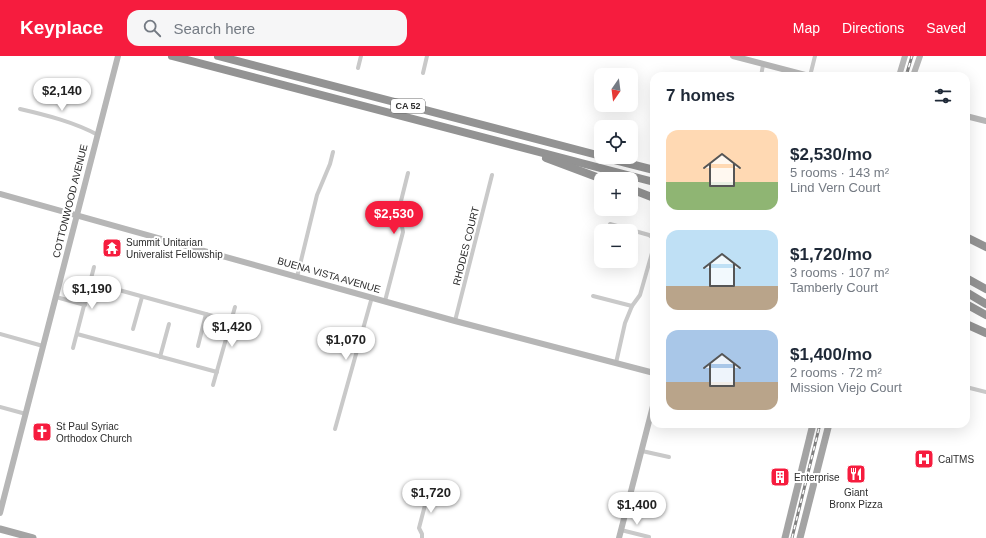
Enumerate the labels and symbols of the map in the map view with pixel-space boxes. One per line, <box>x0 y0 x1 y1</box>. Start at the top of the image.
north arrow <box>594 68 638 112</box>
pin: $2,140 <box>29 78 95 112</box>
road number: CA 52 <box>391 99 425 113</box>
street label: COTTONWOOD AVENUE <box>51 143 90 259</box>
pin: $2,530 <box>361 201 427 235</box>
street label: RHODES COURT <box>451 205 481 287</box>
temple icon: Summit Unitarian Univeralist Fellowship <box>101 237 123 259</box>
place label: Summit Unitarian Univeralist Fellowship <box>126 237 223 260</box>
street label: BUENA VISTA AVENUE <box>276 255 382 295</box>
pin: $1,190 <box>59 276 125 310</box>
pin: $1,420 <box>199 314 265 348</box>
pin: $1,070 <box>313 327 379 361</box>
church icon: St Paul Syriac Orthodox Church <box>31 421 53 443</box>
place label: St Paul Syriac Orthodox Church <box>56 421 132 444</box>
hospital icon: CalTMS <box>913 448 935 470</box>
place label: CalTMS <box>938 454 974 465</box>
restaurant icon: Giant Bronx Pizza <box>845 463 867 485</box>
building icon: Enterprise <box>769 466 791 488</box>
place label: Enterprise <box>794 472 840 483</box>
pin: $1,720 <box>398 480 464 514</box>
place label: Giant Bronx Pizza <box>829 487 883 510</box>
pin: $1,400 <box>604 492 670 526</box>

